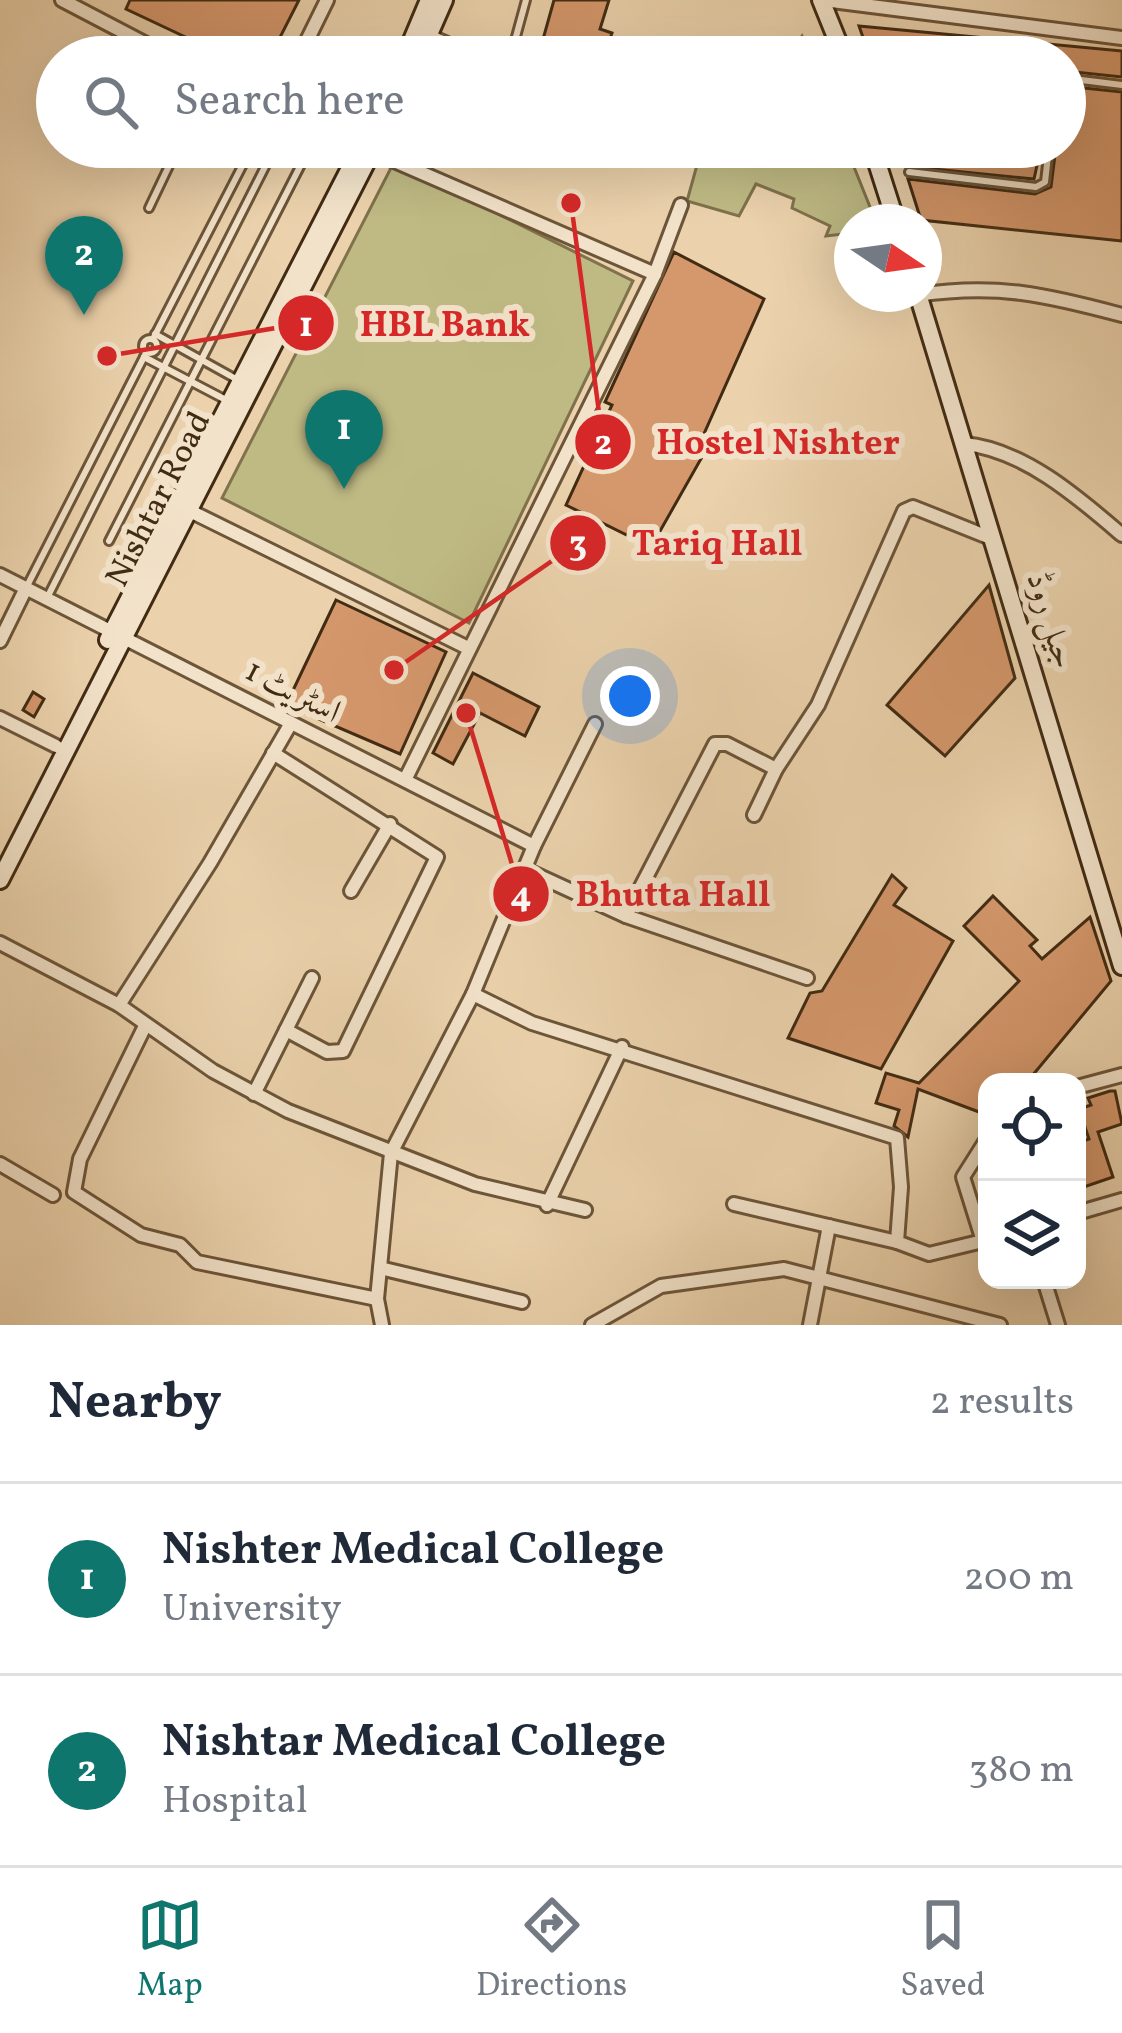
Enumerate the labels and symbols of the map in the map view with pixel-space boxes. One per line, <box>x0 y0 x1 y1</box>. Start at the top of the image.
north arrow <box>834 204 942 312</box>
pin: 2 <box>45 216 123 315</box>
callout: HBL Bank <box>276 287 554 359</box>
text: 1 <box>299 302 313 352</box>
text: HBL Bank <box>360 302 530 352</box>
pin: 1 <box>305 390 383 489</box>
street label: Nishtar Road <box>96 404 224 596</box>
callout: Hostel Nishter <box>573 406 924 478</box>
text: 2 <box>594 420 612 470</box>
text: Hostel Nishter <box>656 420 900 470</box>
callout: Tariq Hall <box>548 507 827 579</box>
text: 3 <box>569 521 587 571</box>
text: Tariq Hall <box>632 521 802 571</box>
street label: جیل روڈ <box>1013 567 1085 675</box>
street label: اسٹریٹ 1 <box>236 649 348 737</box>
your location <box>600 666 660 726</box>
callout: Bhutta Hall <box>491 858 794 930</box>
text: 4 <box>510 872 532 922</box>
text: Bhutta Hall <box>576 872 770 922</box>

